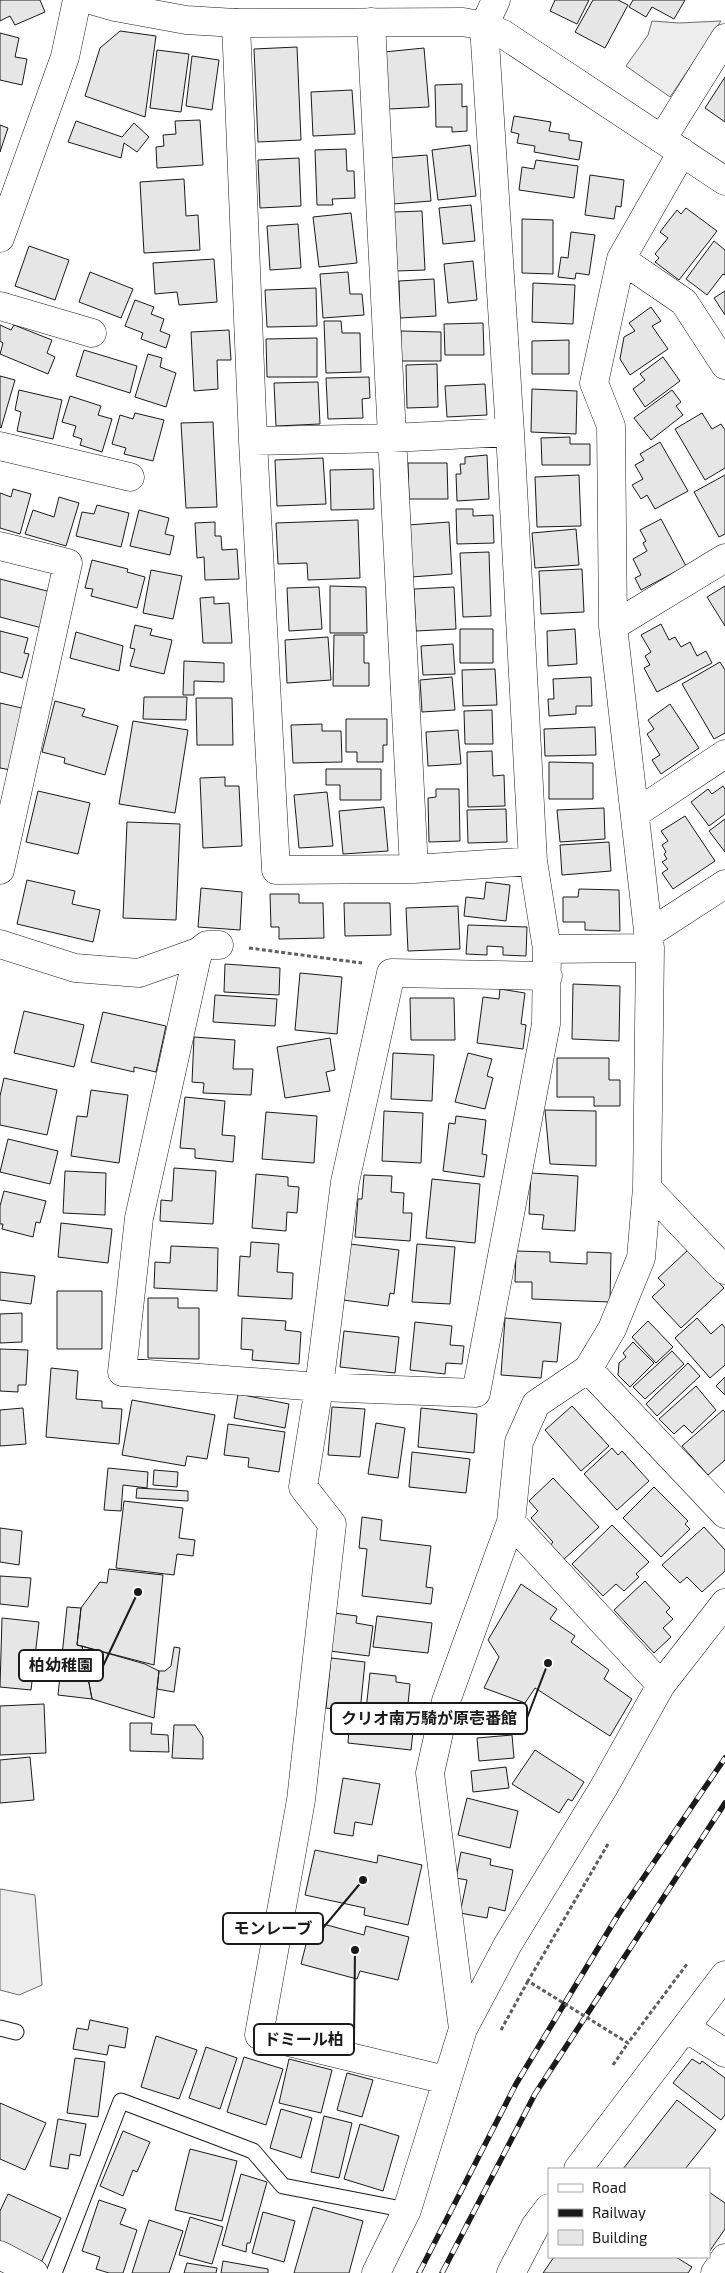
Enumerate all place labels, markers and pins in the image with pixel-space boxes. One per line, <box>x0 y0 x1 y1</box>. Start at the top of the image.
callout: 柏幼稚園 <box>19 1650 103 1681</box>
callout: クリオ南万騎が原壱番館 <box>331 1703 527 1734</box>
callout: モンレーブ <box>223 1913 323 1944</box>
callout: ドミール柏 <box>254 2024 354 2055</box>

